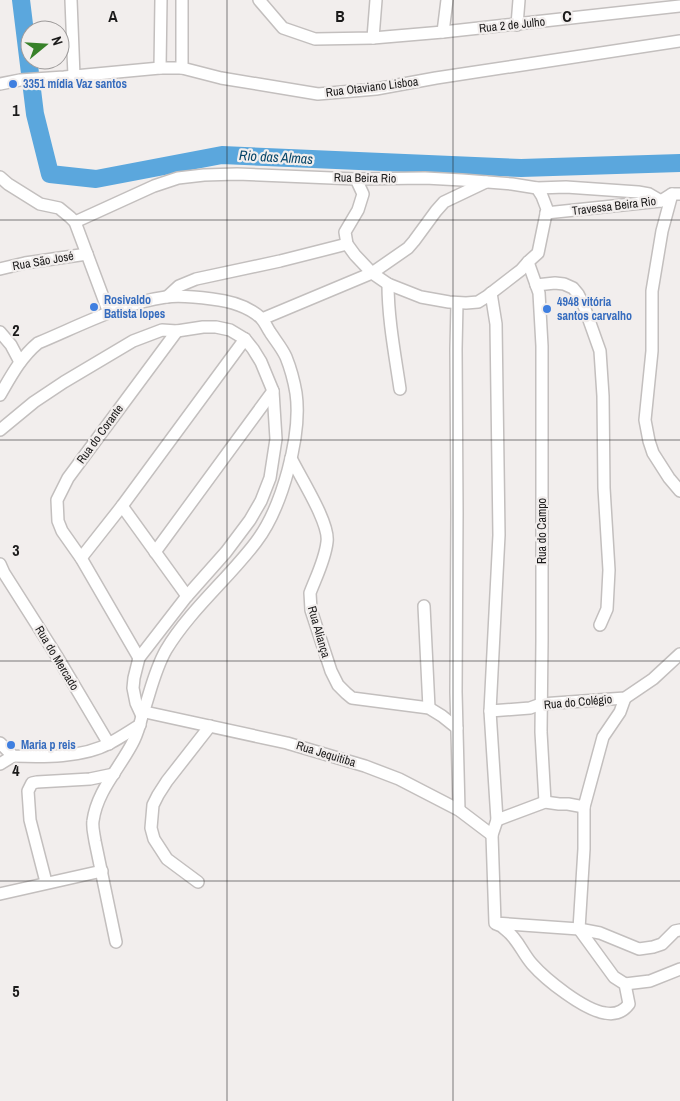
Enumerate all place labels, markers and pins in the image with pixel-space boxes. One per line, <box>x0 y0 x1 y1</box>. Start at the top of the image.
place label: 3351 mídia Vaz santos <box>23 76 127 92</box>
marker: 3351 mídia Vaz santos <box>7 78 19 90</box>
place label: Rosivaldo Batista lopes <box>104 292 166 322</box>
place label: 4948 vitória santos carvalho <box>557 294 632 324</box>
marker: Rosivaldo Batista lopes <box>88 301 100 313</box>
marker: 4948 vitória santos carvalho <box>541 303 553 315</box>
place label: Maria p reis <box>21 737 76 753</box>
marker: Maria p reis <box>5 739 17 751</box>

